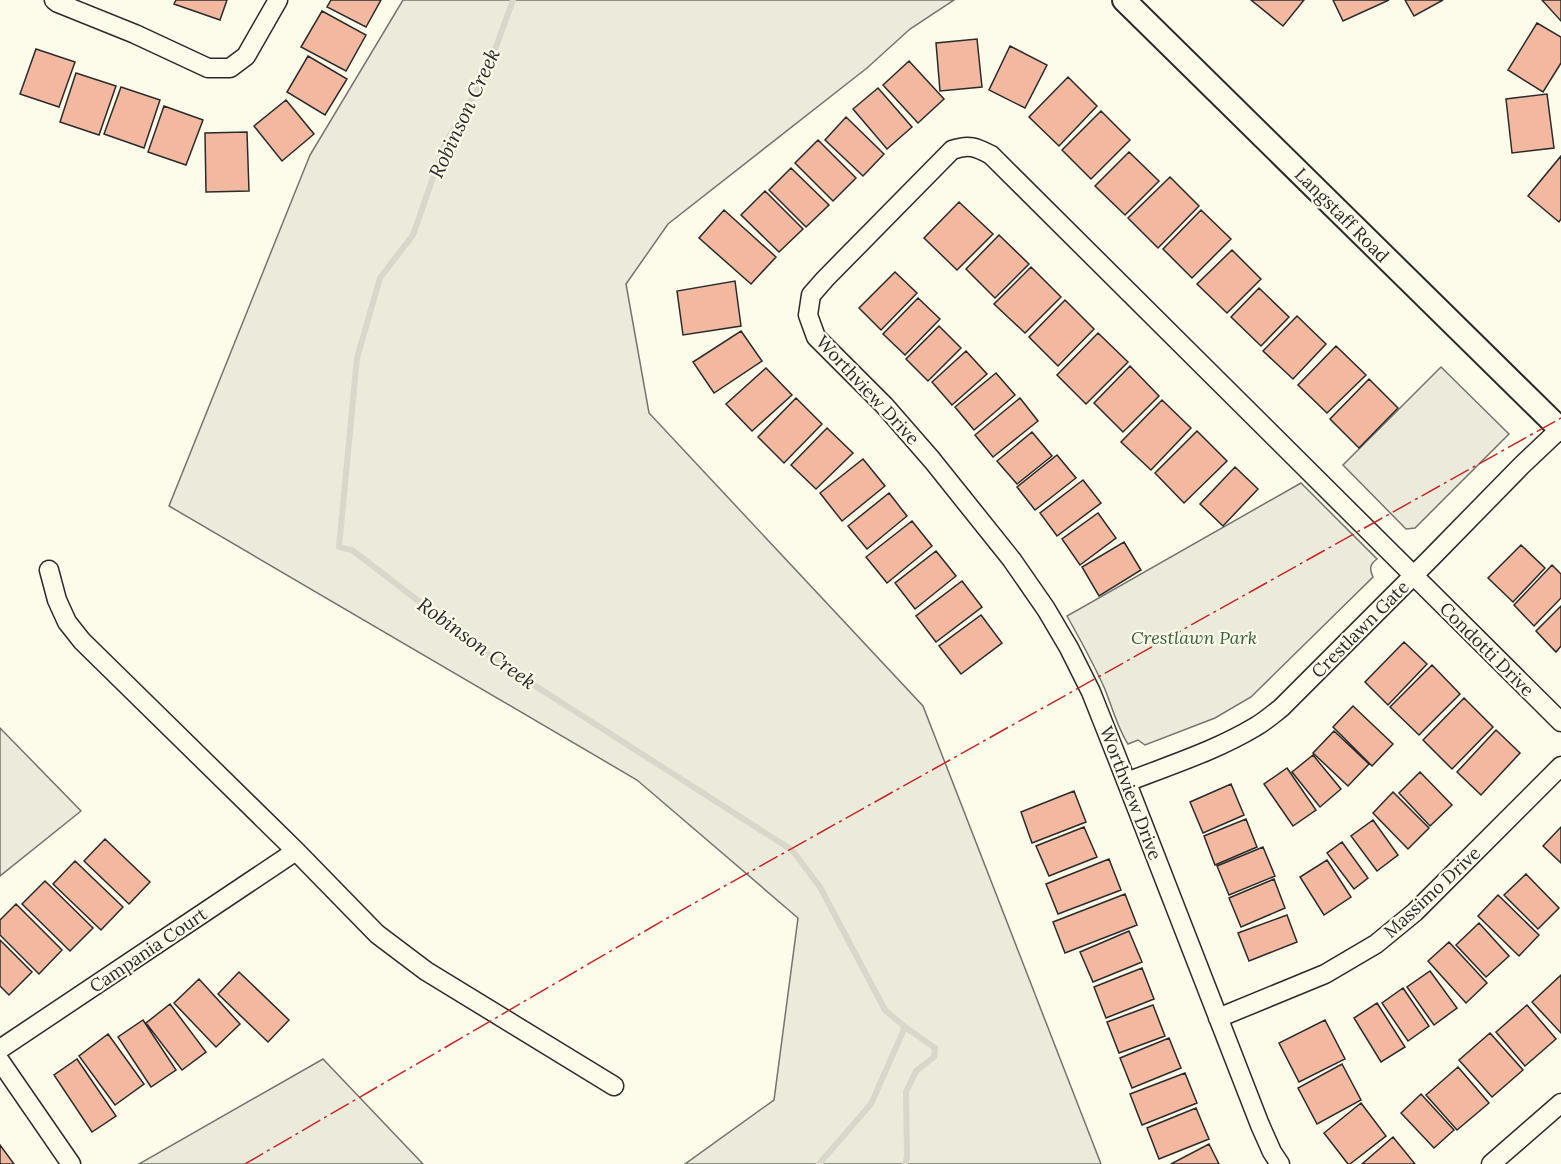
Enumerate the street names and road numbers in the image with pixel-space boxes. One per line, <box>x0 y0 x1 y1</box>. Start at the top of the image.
street label: Langstaff Road <box>1290 163 1394 267</box>
street label: Worthview Drive <box>811 330 925 450</box>
street label: Crestlawn Gate <box>1306 575 1414 683</box>
street label: Condotti Drive <box>1435 597 1539 701</box>
street label: Worthview Drive <box>1095 723 1167 863</box>
street label: Massimo Drive <box>1379 841 1485 943</box>
street label: Campania Court <box>85 902 211 998</box>

